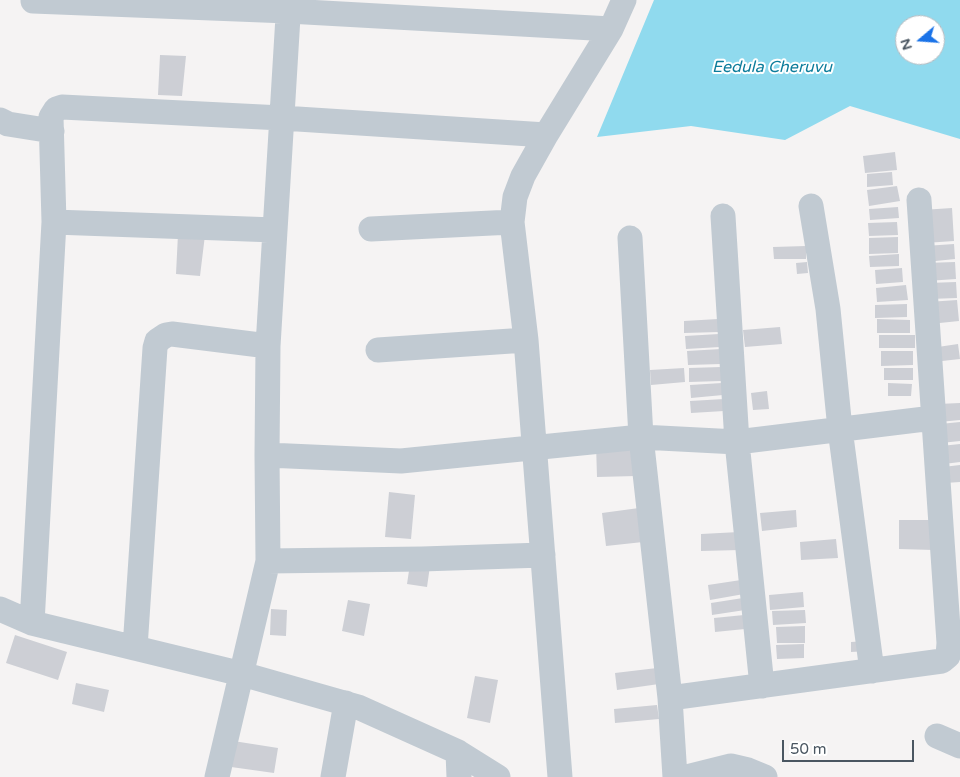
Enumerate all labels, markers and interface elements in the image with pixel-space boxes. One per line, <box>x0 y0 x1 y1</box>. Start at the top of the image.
north arrow <box>895 15 945 65</box>
text: N <box>896 37 916 52</box>
water label: Eedula Cheruvu <box>712 58 832 78</box>
scale bar <box>785 730 918 762</box>
text: 50 m <box>790 740 827 758</box>

